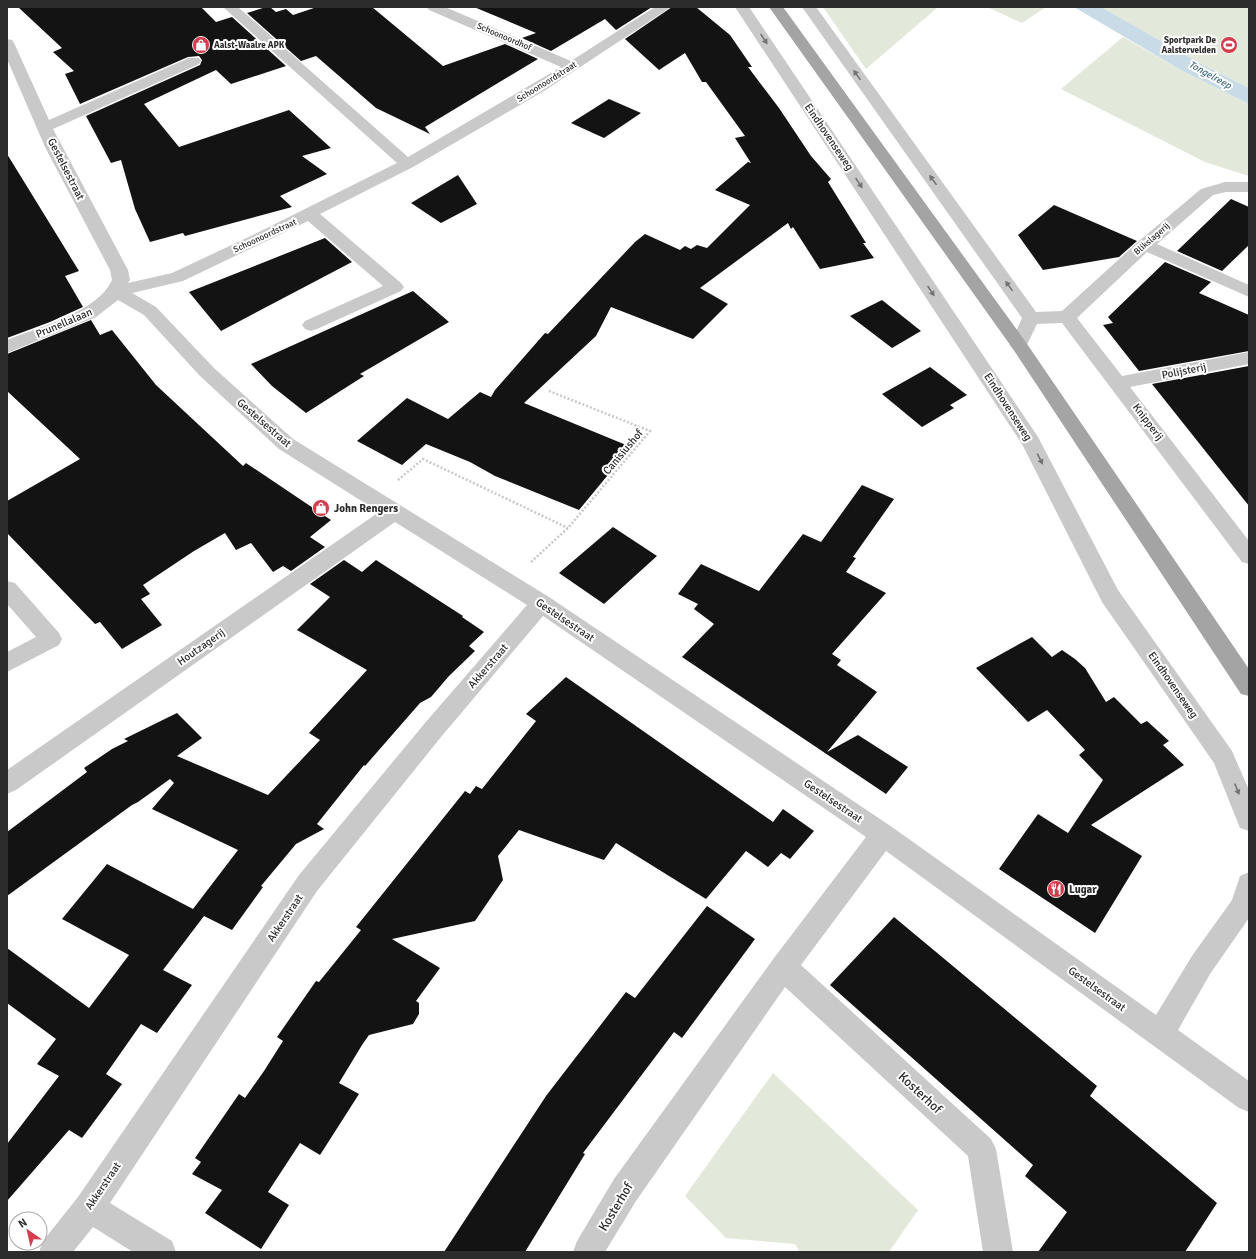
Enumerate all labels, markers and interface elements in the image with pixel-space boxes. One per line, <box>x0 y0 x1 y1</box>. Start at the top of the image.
street label: Schoonoordhof <box>475 21 534 54</box>
one-way arrow <box>760 34 768 45</box>
shop icon: Aalst-Waalre APK <box>191 35 211 55</box>
place label: Sportpark De Aalstervelden <box>1161 35 1217 56</box>
sports icon: Sportpark De Aalstervelden <box>1219 35 1239 55</box>
place label: Aalst-Waalre APK <box>214 40 285 51</box>
water label: Tongelreep <box>1187 58 1234 92</box>
street label: Schoonoordstraat <box>515 59 579 105</box>
one-way arrow <box>853 69 861 80</box>
street label: Eindhovenseweg <box>802 101 856 173</box>
street label: Gestelsestraat <box>45 136 87 202</box>
one-way arrow <box>929 175 937 186</box>
one-way arrow <box>855 178 863 188</box>
street label: Schoonoordstraat <box>232 217 298 255</box>
street label: Blikslagerij <box>1132 220 1172 258</box>
one-way arrow <box>1005 281 1013 291</box>
one-way arrow <box>927 286 935 296</box>
street label: Prunellalaan <box>34 305 94 341</box>
street label: Polijsterij <box>1161 360 1207 382</box>
street label: Eindhovenseweg <box>981 371 1035 444</box>
street label: Gestelsestraat <box>234 396 294 450</box>
street label: Knipperij <box>1130 401 1166 443</box>
street label: Canisiushof <box>600 426 647 477</box>
one-way arrow <box>1037 453 1043 465</box>
shop icon: John Rengers <box>311 498 331 518</box>
place label: John Rengers <box>334 502 398 515</box>
street label: Gestelsestraat <box>533 596 597 644</box>
street label: Houtzagerij <box>175 626 227 668</box>
street label: Akkerstraat <box>465 641 511 691</box>
street label: Eindhovenseweg <box>1145 649 1201 721</box>
street label: Gestelsestraat <box>801 777 865 825</box>
one-way arrow <box>1234 783 1240 795</box>
restaurant icon: Lugar <box>1046 879 1066 899</box>
place label: Lugar <box>1069 883 1097 896</box>
street label: Akkerstraat <box>264 892 306 944</box>
street label: Gestelsestraat <box>1066 964 1128 1014</box>
street label: Kosterhof <box>895 1069 946 1118</box>
street label: Akkerstraat <box>82 1160 124 1212</box>
street label: Kosterhof <box>595 1179 637 1234</box>
north arrow <box>8 1211 48 1251</box>
text: N <box>16 1216 29 1231</box>

